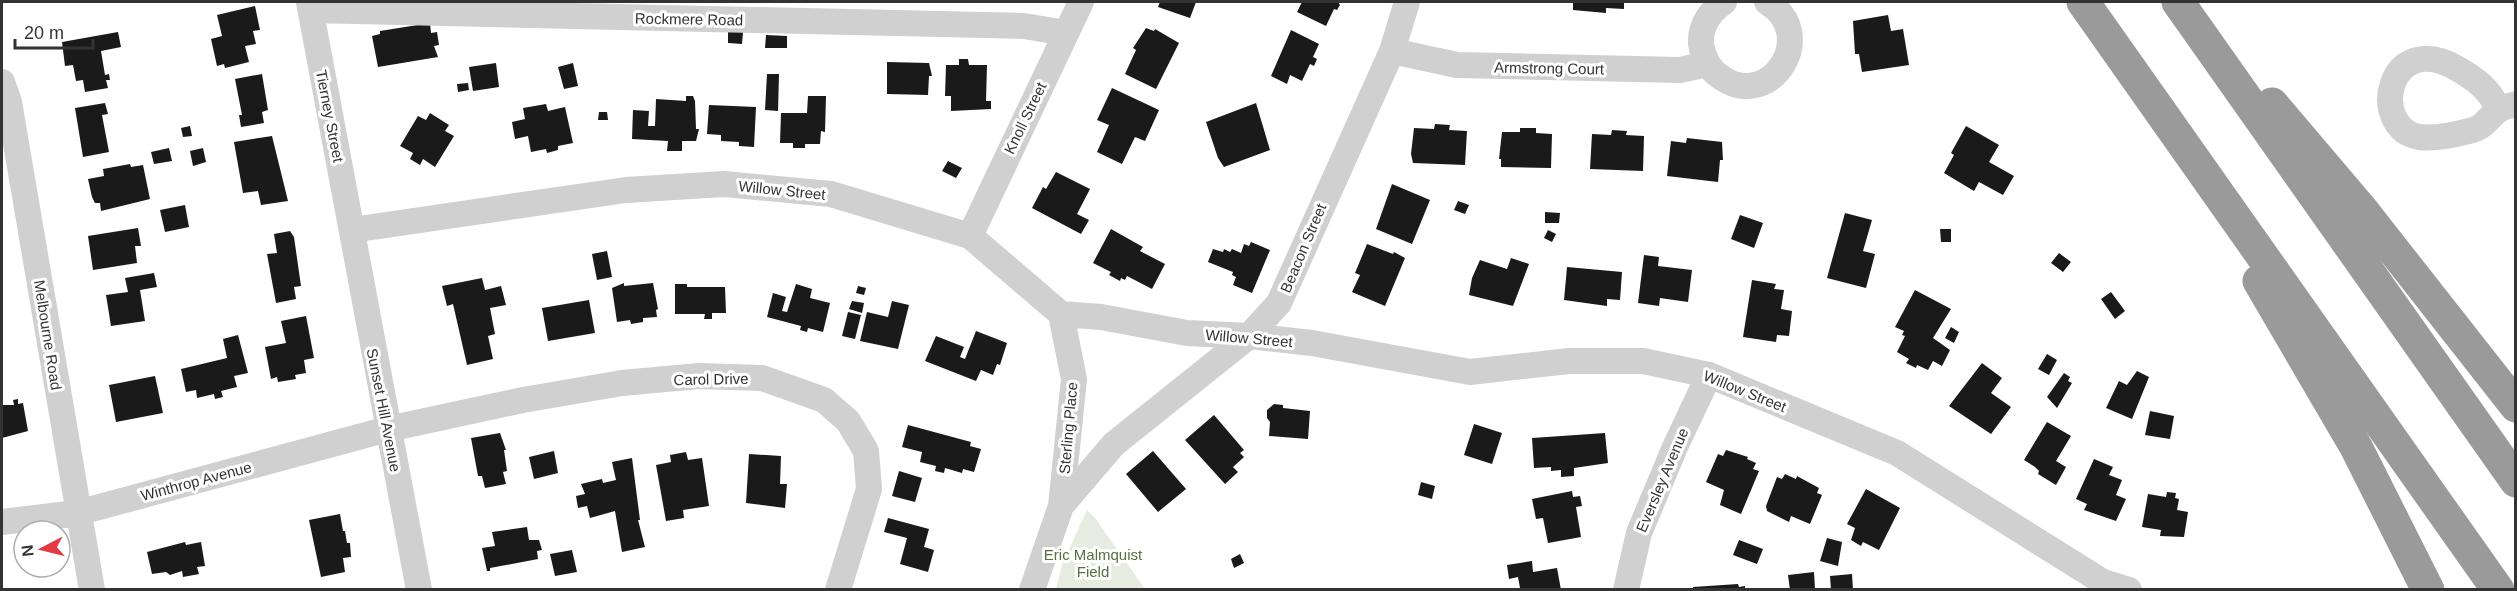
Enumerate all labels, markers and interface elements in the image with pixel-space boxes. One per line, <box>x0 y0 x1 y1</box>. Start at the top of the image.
street label: Rockmere Road <box>635 10 743 28</box>
scale bar <box>15 12 93 50</box>
text: 20 m <box>24 23 64 43</box>
street label: Armstrong Court <box>1494 59 1605 77</box>
street label: Tierney Street <box>313 68 347 164</box>
street label: Knoll Street <box>1000 79 1050 157</box>
street label: Willow Street <box>738 177 827 203</box>
street label: Beacon Street <box>1277 200 1330 295</box>
street label: Melbourne Road <box>31 279 65 391</box>
street label: Willow Street <box>1205 326 1294 350</box>
street label: Sunset Hill Avenue <box>364 347 404 473</box>
street label: Willow Street <box>1701 367 1790 416</box>
street label: Carol Drive <box>673 370 749 388</box>
street label: Sterling Place <box>1055 381 1081 475</box>
street label: Eversley Avenue <box>1632 425 1692 535</box>
street label: Winthrop Avenue <box>139 458 253 504</box>
north arrow <box>12 519 72 579</box>
text: N <box>18 544 37 558</box>
park label: Eric Malmquist Field <box>1044 546 1143 580</box>

